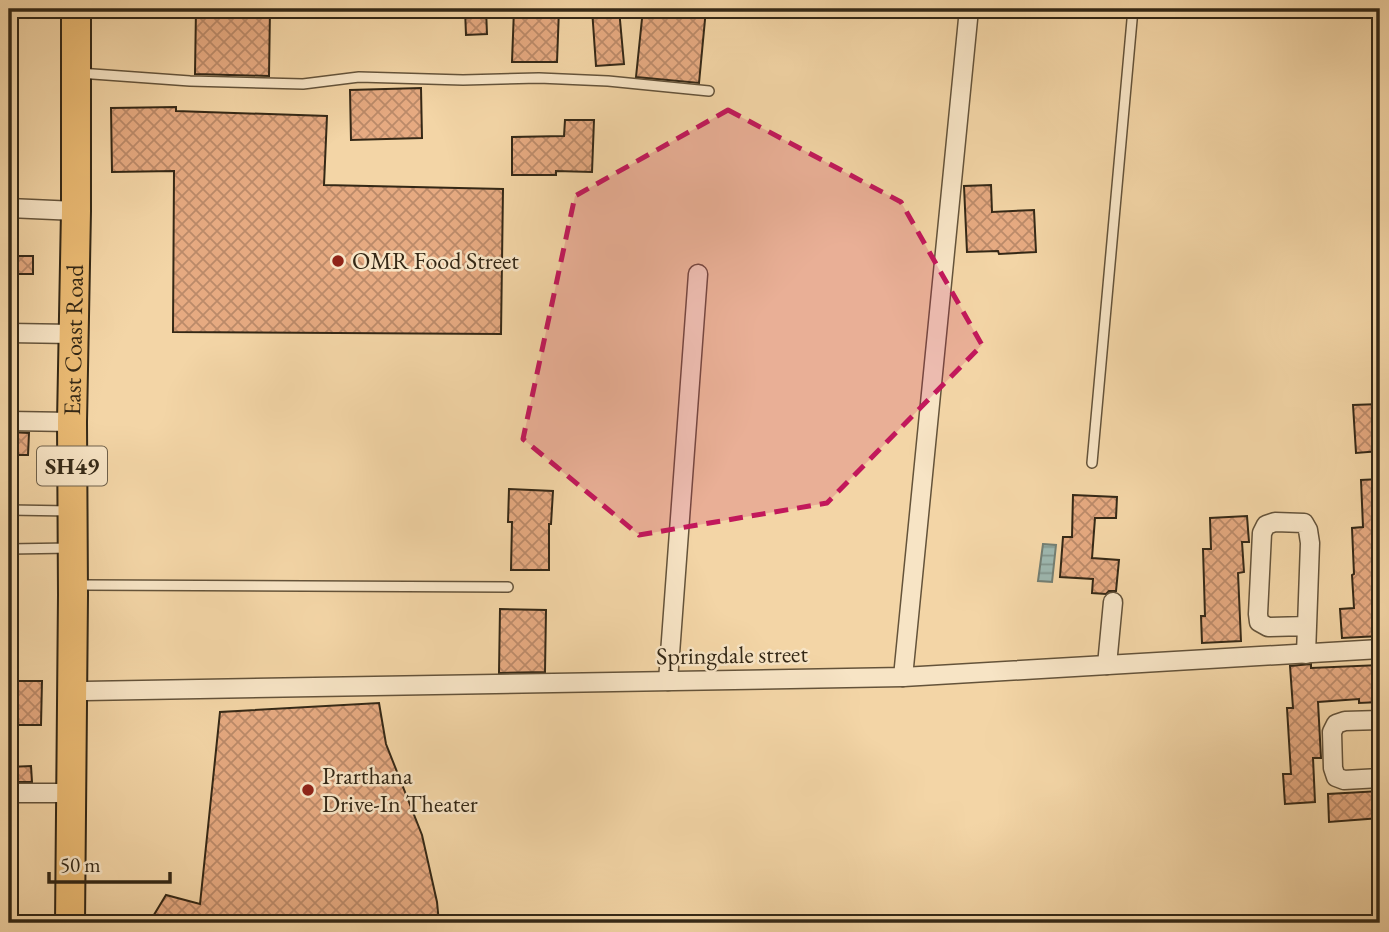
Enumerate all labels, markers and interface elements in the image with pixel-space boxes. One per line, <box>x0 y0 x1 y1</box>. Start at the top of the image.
place label: OMR Food Street <box>352 245 519 276</box>
marker: OMR Food Street <box>330 253 346 269</box>
street label: East Coast Road <box>56 263 90 416</box>
road number: SH49 <box>37 446 107 486</box>
street label: Springdale street <box>656 638 809 671</box>
place label: Prarthana Drive-In Theater <box>322 760 478 819</box>
marker: Prarthana Drive-In Theater <box>300 782 316 798</box>
scale bar <box>49 841 170 885</box>
text: 50 m <box>60 851 101 878</box>

